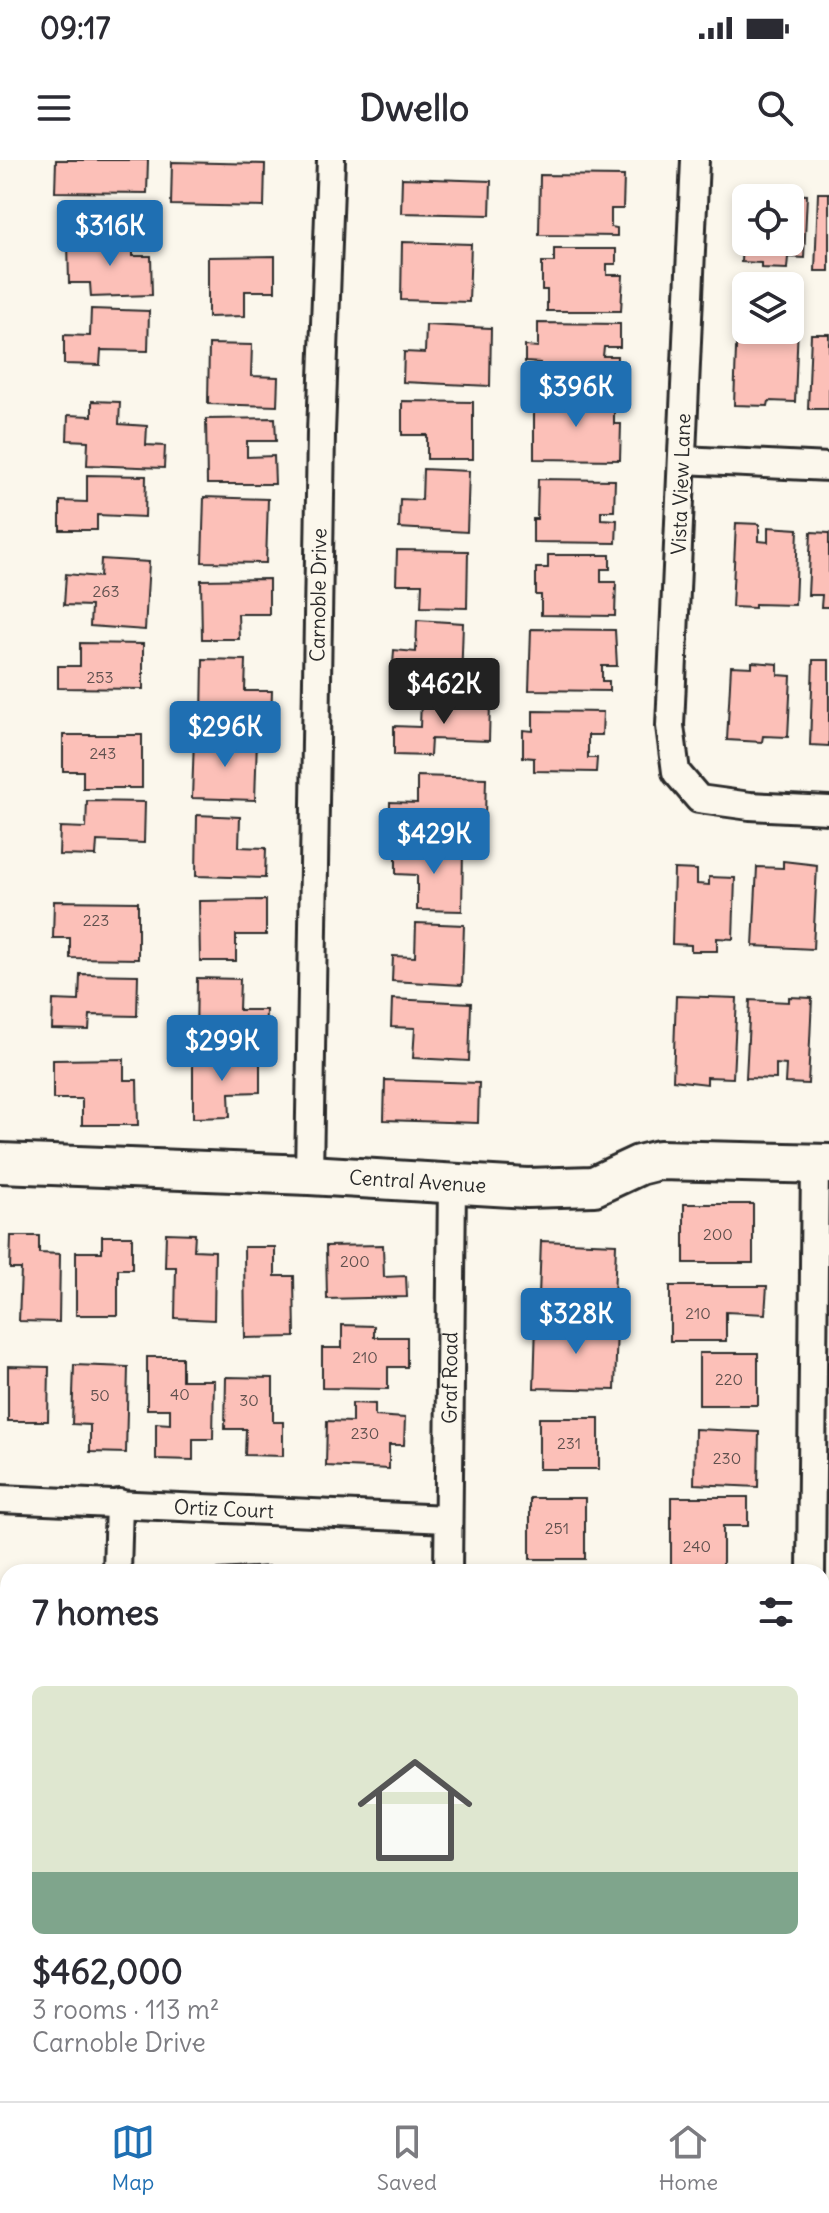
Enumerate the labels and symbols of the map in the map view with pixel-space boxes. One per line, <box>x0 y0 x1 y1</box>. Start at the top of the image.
pin: $316K <box>54 200 166 268</box>
pin: $396K <box>520 361 632 429</box>
street label: Vista View Lane <box>666 413 695 555</box>
street label: Carnoble Drive <box>304 528 331 662</box>
house number: 263 <box>92 581 120 601</box>
pin: $462K <box>388 658 500 726</box>
house number: 253 <box>86 667 114 687</box>
pin: $296K <box>169 701 281 769</box>
house number: 243 <box>90 743 116 763</box>
pin: $429K <box>378 808 490 876</box>
house number: 223 <box>83 910 109 930</box>
pin: $299K <box>166 1015 278 1083</box>
street label: Central Avenue <box>348 1164 487 1198</box>
house number: 200 <box>703 1224 733 1244</box>
house number: 200 <box>340 1251 370 1271</box>
pin: $328K <box>520 1288 632 1356</box>
house number: 210 <box>685 1303 711 1323</box>
street label: Graf Road <box>437 1332 462 1424</box>
house number: 210 <box>352 1347 378 1367</box>
house number: 220 <box>715 1369 743 1389</box>
house number: 40 <box>170 1384 190 1404</box>
house number: 50 <box>90 1385 110 1405</box>
house number: 30 <box>239 1390 259 1410</box>
house number: 230 <box>351 1423 379 1443</box>
house number: 231 <box>557 1433 581 1453</box>
house number: 230 <box>713 1448 741 1468</box>
street label: Ortiz Court <box>173 1494 275 1523</box>
house number: 251 <box>545 1518 569 1538</box>
house number: 240 <box>683 1536 711 1556</box>

